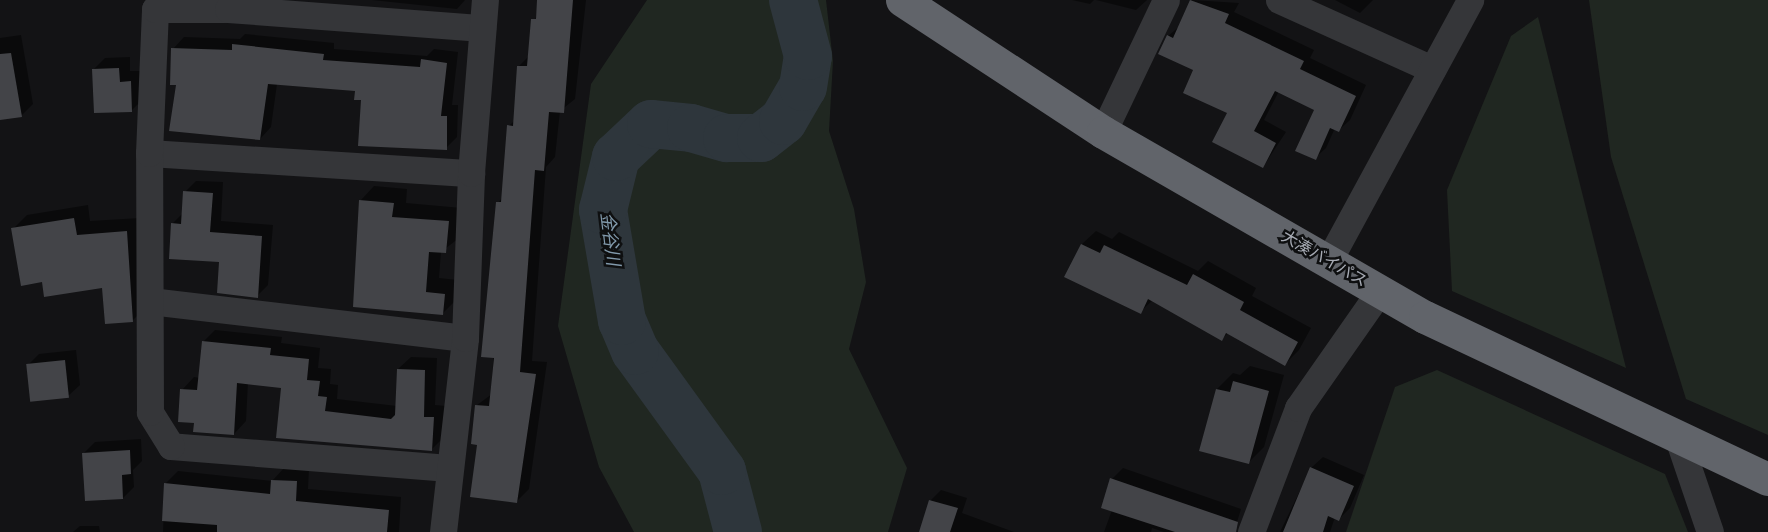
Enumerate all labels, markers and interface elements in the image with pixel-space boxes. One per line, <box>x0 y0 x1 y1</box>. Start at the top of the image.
water label: 金谷川 <box>596 211 624 267</box>
street label: 大湊バイパス <box>1278 227 1370 291</box>

